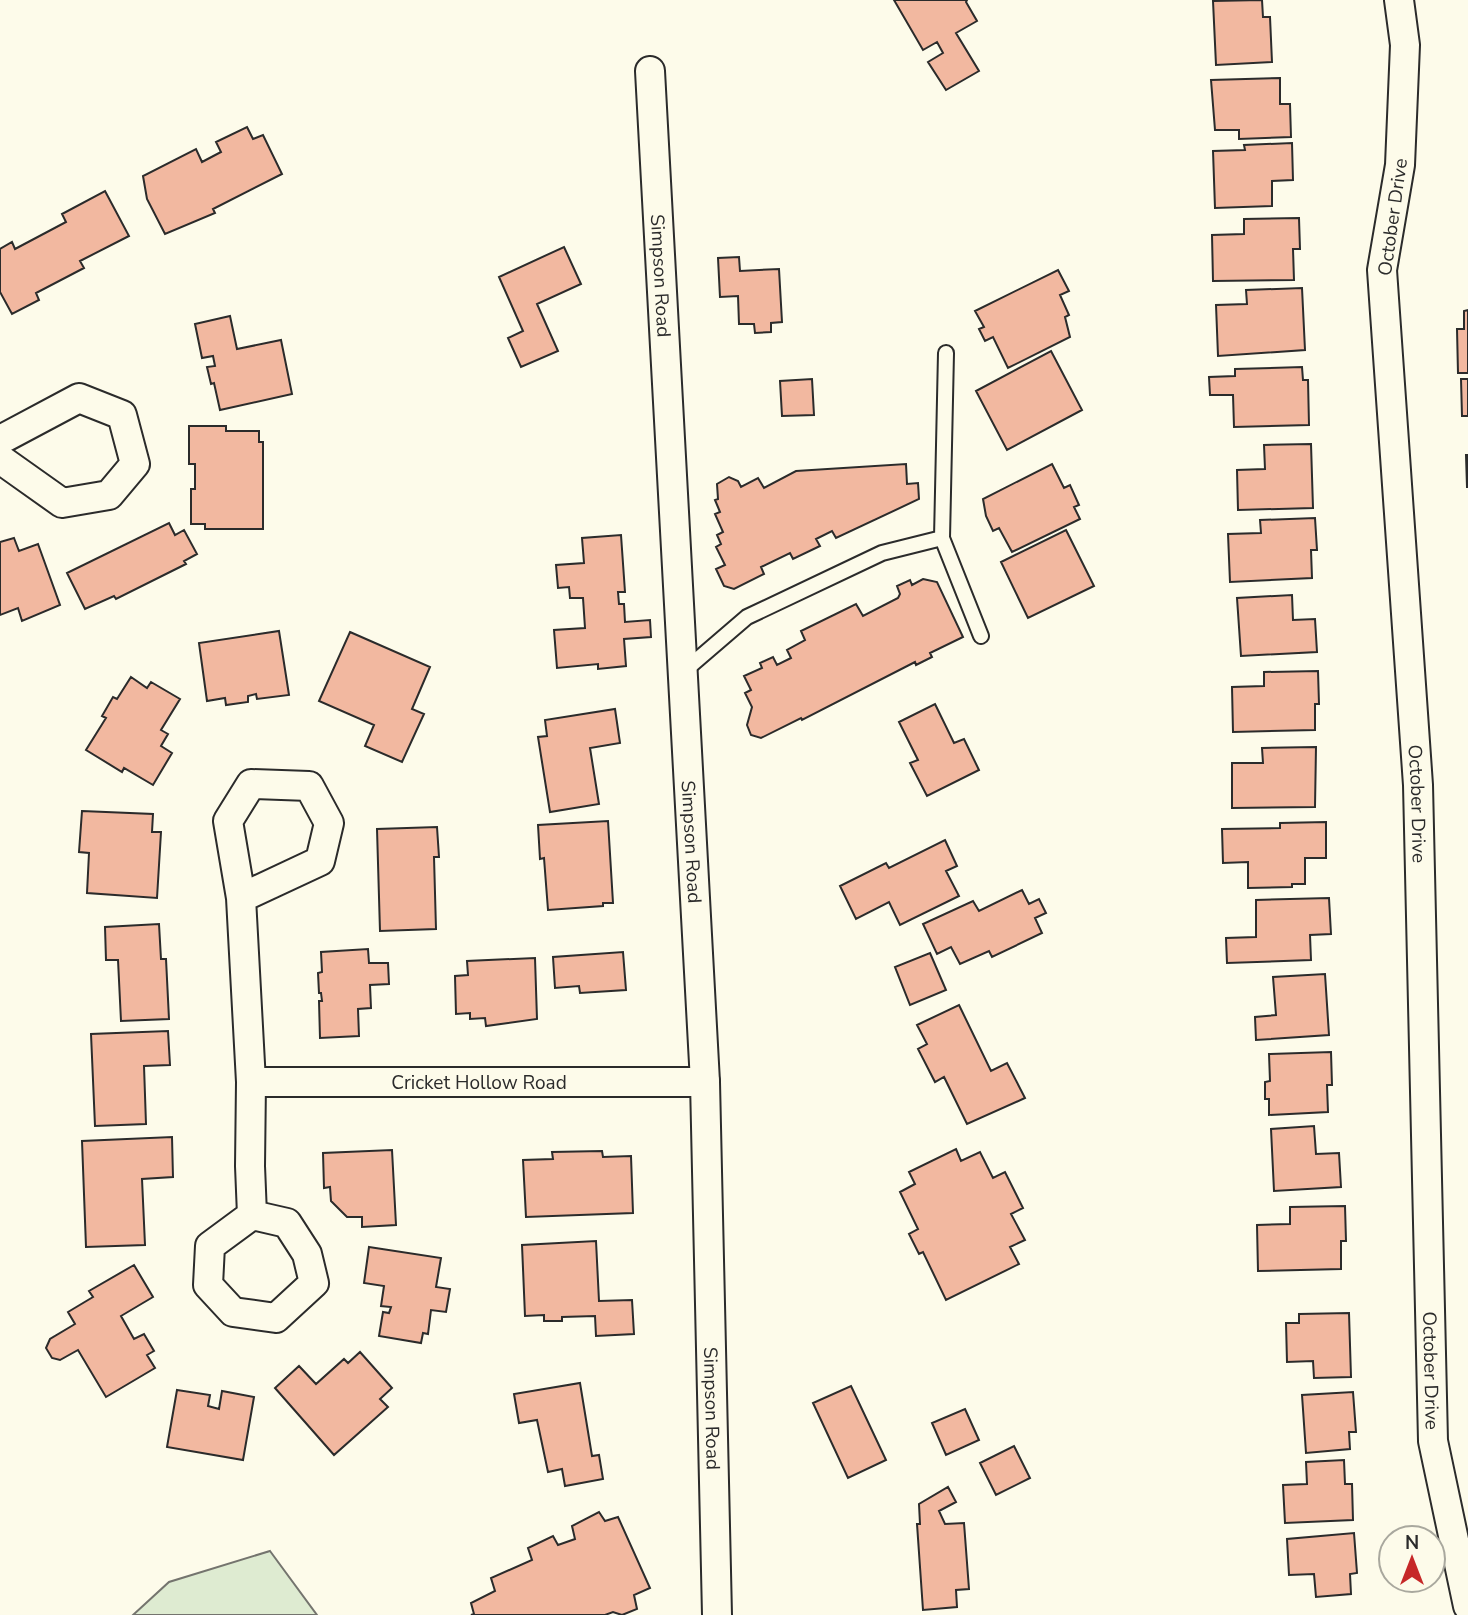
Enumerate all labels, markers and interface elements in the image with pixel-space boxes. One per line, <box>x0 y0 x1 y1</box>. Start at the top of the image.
street label: October Drive <box>1372 157 1414 278</box>
street label: Simpson Road <box>644 214 676 338</box>
street label: October Drive <box>1401 744 1432 863</box>
street label: Simpson Road <box>675 780 707 904</box>
street label: Cricket Hollow Road <box>391 1070 567 1096</box>
street label: October Drive <box>1416 1311 1445 1430</box>
street label: Simpson Road <box>697 1347 726 1470</box>
north arrow <box>1377 1524 1447 1594</box>
text: N <box>1405 1530 1419 1556</box>

